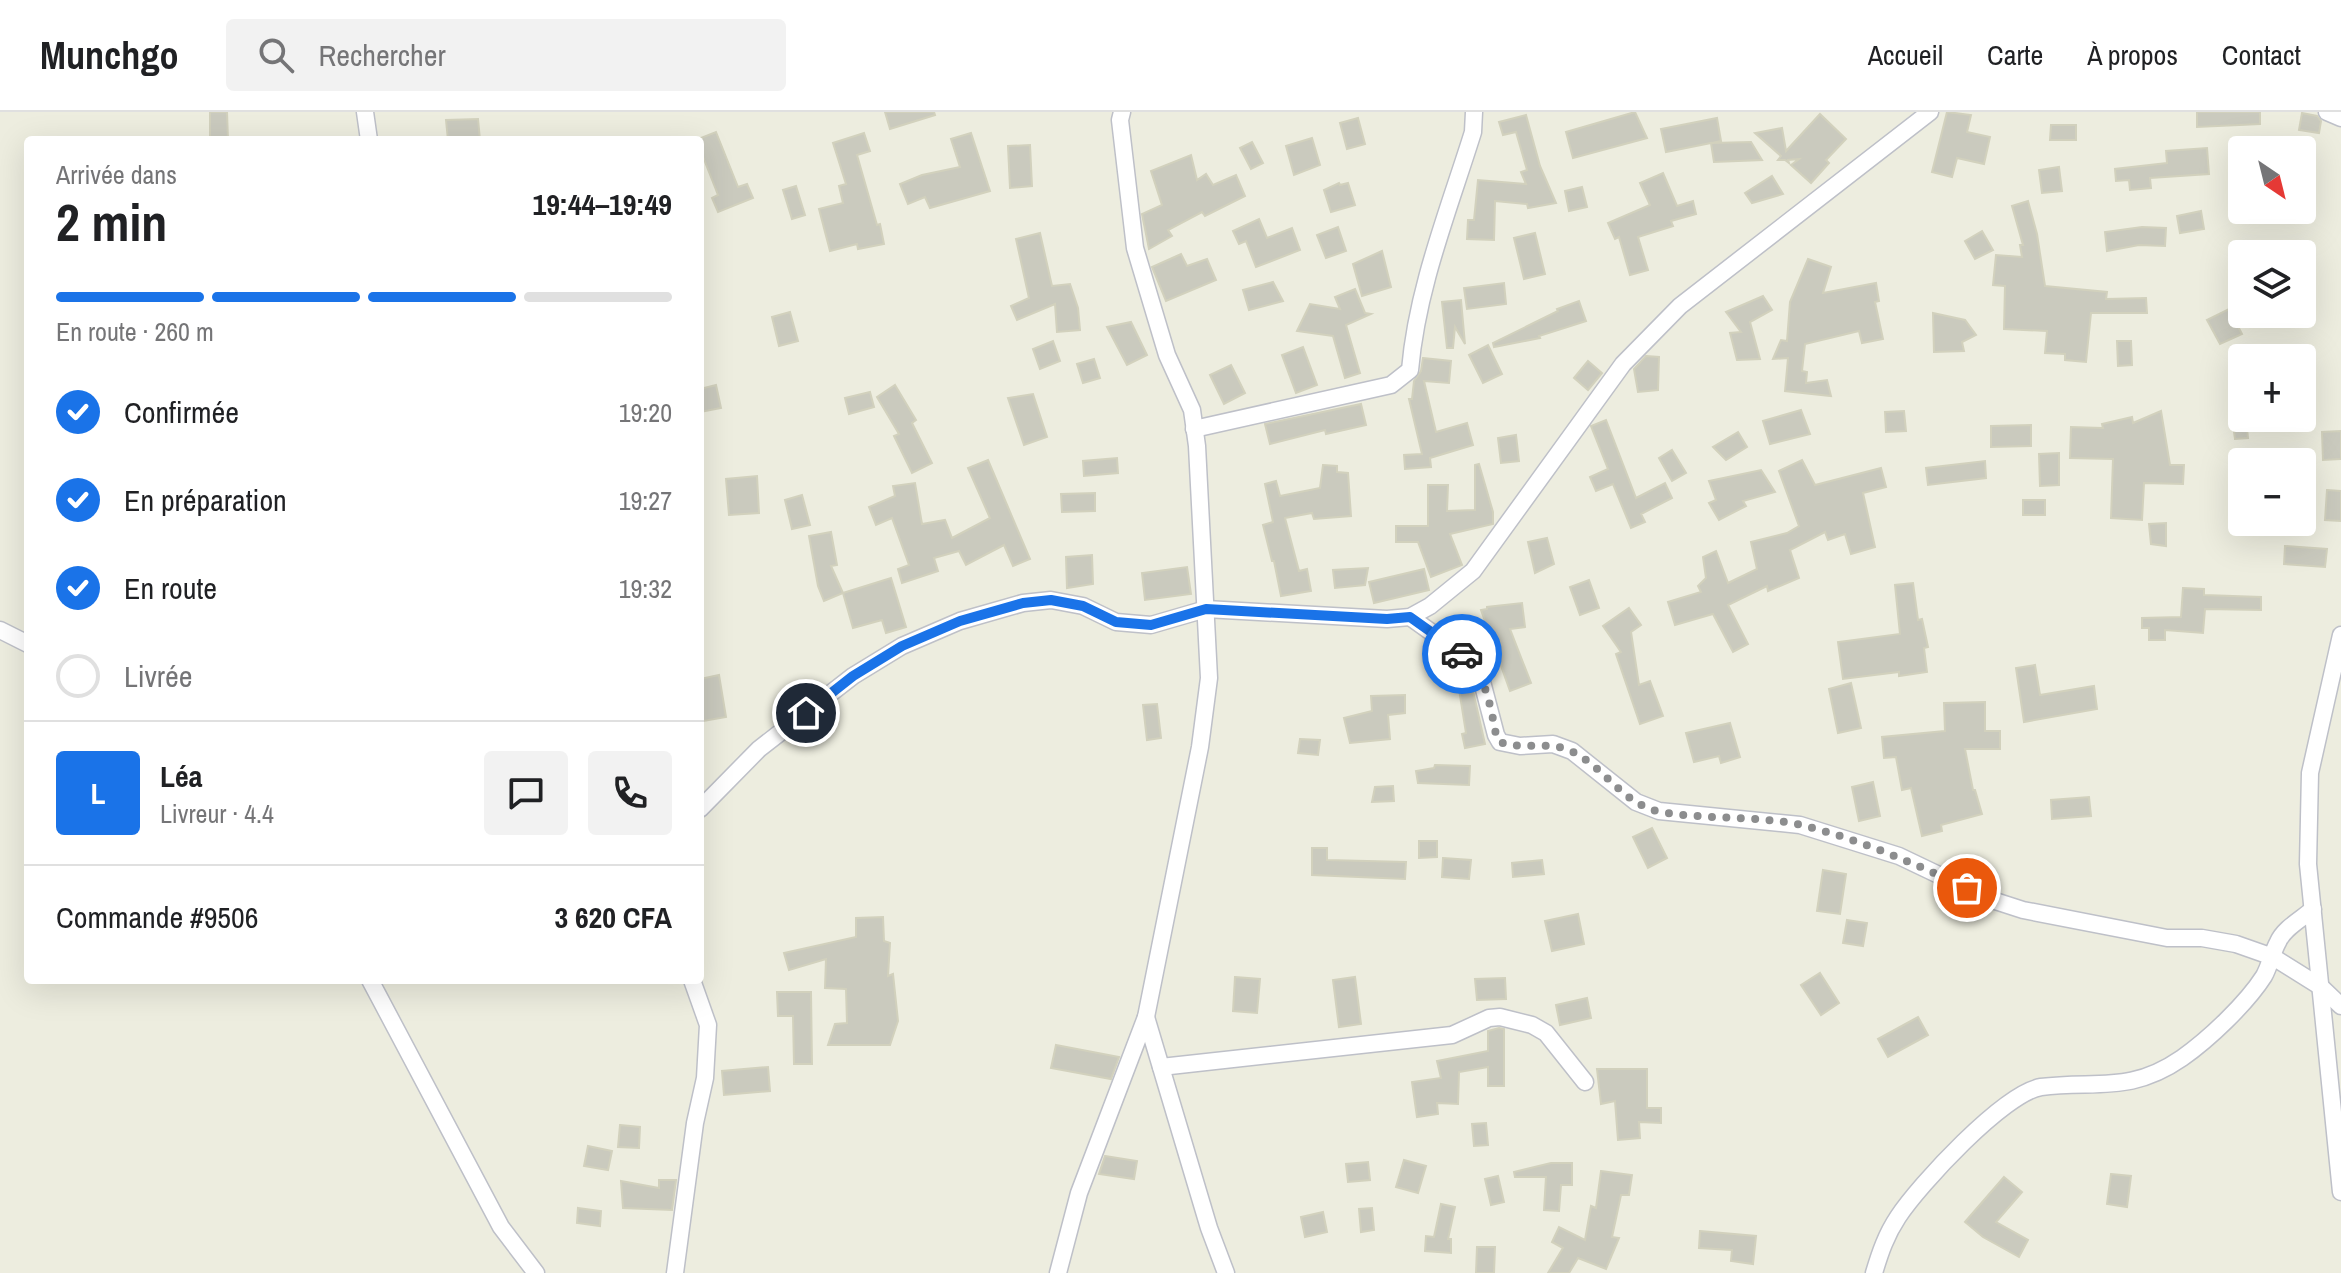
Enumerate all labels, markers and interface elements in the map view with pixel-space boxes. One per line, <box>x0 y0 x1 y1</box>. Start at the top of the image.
search box <box>226 19 786 91</box>
text: Munchgo <box>40 30 178 81</box>
icon: search <box>254 33 298 77</box>
text: Rechercher <box>318 35 446 75</box>
text: Accueil <box>1868 36 1943 74</box>
text: Carte <box>1987 36 2043 74</box>
text: À propos <box>2087 36 2178 74</box>
text: Contact <box>2222 36 2301 74</box>
north arrow <box>2228 136 2316 224</box>
map controls <box>2228 136 2316 536</box>
text: Arrivée dans <box>56 157 177 192</box>
text: 19:44–19:49 <box>533 184 672 224</box>
text: 2 min <box>56 187 167 257</box>
button: layers <box>2228 240 2316 328</box>
text: En route · 260 m <box>56 314 214 349</box>
button: + <box>2228 344 2316 432</box>
icon: check <box>56 390 100 434</box>
text: Confirmée <box>124 392 239 432</box>
text: 19:20 <box>619 395 672 430</box>
button: − <box>2228 448 2316 536</box>
icon: check <box>56 478 100 522</box>
text: En préparation <box>124 480 287 520</box>
text: 19:27 <box>619 483 672 518</box>
icon: check <box>56 566 100 610</box>
text: En route <box>124 568 217 608</box>
text: 19:32 <box>619 571 672 606</box>
courier <box>1422 614 1502 694</box>
icon: car <box>1440 632 1484 676</box>
text: Livrée <box>124 656 192 696</box>
pin <box>772 679 840 747</box>
icon: home <box>784 691 828 735</box>
button: chat <box>484 751 568 835</box>
button: phone <box>588 751 672 835</box>
text: Léa <box>160 756 202 796</box>
text: L <box>90 773 106 813</box>
text: Livreur · 4.4 <box>160 796 274 831</box>
pin <box>1933 854 2001 922</box>
icon: bag <box>1945 866 1989 910</box>
text: Commande #9506 <box>56 897 258 937</box>
text: 3 620 CFA <box>554 897 672 937</box>

